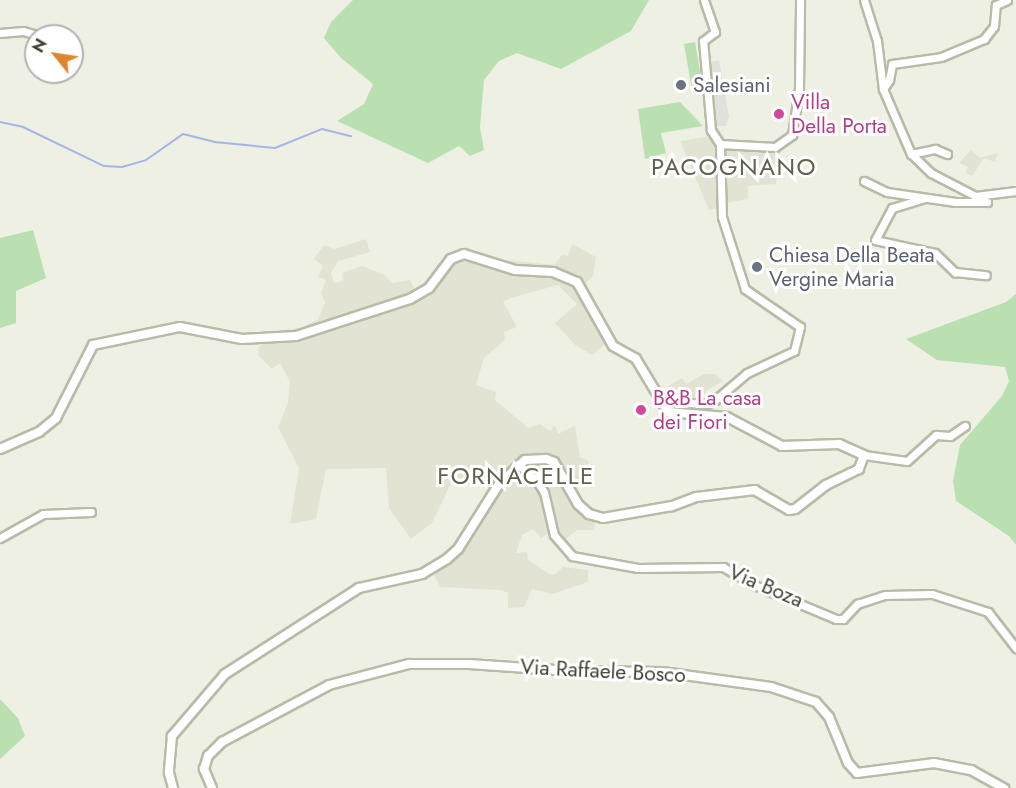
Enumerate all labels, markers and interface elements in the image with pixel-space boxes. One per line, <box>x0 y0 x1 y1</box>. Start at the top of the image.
north arrow <box>24 24 84 84</box>
text: N <box>27 34 53 57</box>
place label: Salesiani <box>693 72 771 98</box>
marker: Salesiani <box>674 78 688 92</box>
place label: Villa Della Porta <box>791 89 887 139</box>
marker: Villa Della Porta <box>772 107 786 121</box>
district label: PACOGNANO <box>651 153 817 181</box>
place label: Chiesa Della Beata Vergine Maria <box>769 242 934 292</box>
marker: Chiesa Della Beata Vergine Maria <box>750 260 764 274</box>
place label: B&B La casa dei Fiori <box>653 385 761 435</box>
marker: B&B La casa dei Fiori <box>634 403 648 417</box>
district label: FORNACELLE <box>437 462 595 490</box>
street label: Via Boza <box>725 559 807 613</box>
street label: Via Raffaele Bosco <box>520 654 686 688</box>

